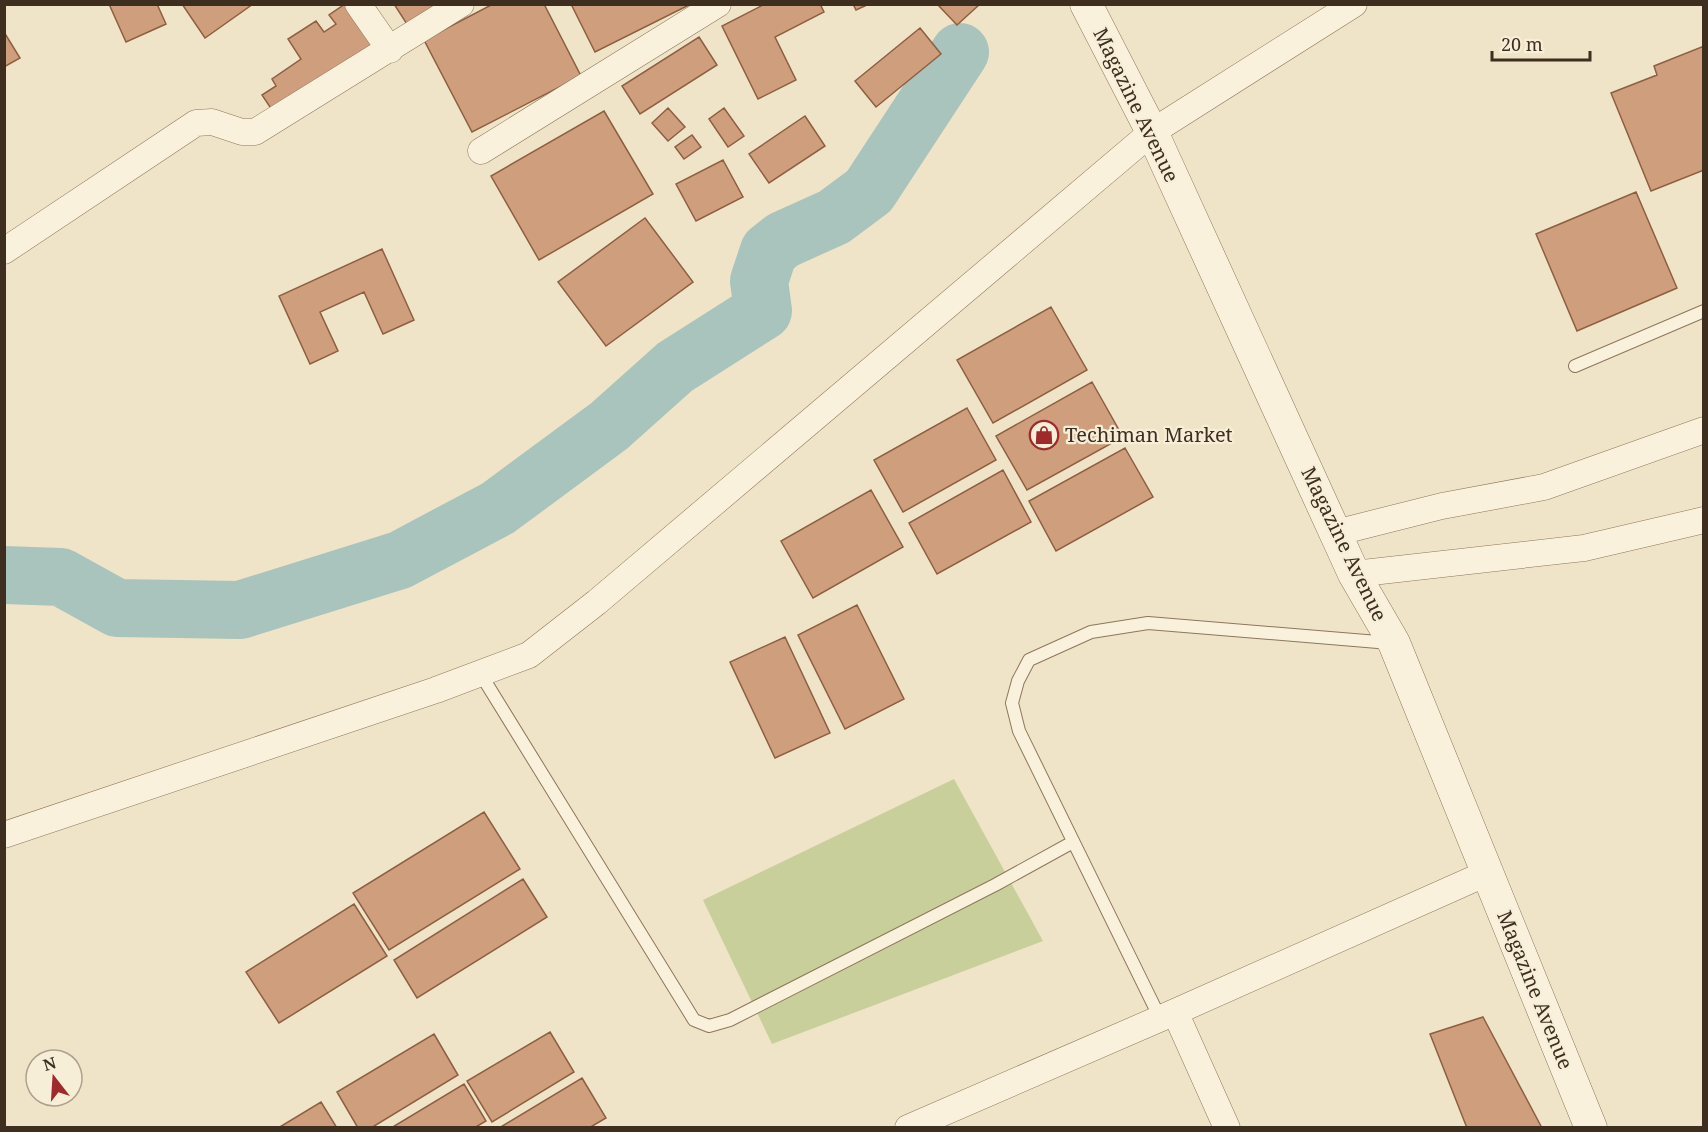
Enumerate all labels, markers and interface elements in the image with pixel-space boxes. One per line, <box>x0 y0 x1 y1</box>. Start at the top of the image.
street label: Magazine Avenue <box>1087 23 1186 187</box>
scale bar <box>1492 24 1590 62</box>
text: 20 m <box>1501 32 1543 56</box>
shop icon: Techiman Market <box>1028 419 1060 451</box>
place label: Techiman Market <box>1065 421 1233 448</box>
street label: Magazine Avenue <box>1295 462 1394 626</box>
street label: Magazine Avenue <box>1491 906 1580 1073</box>
north arrow <box>24 1048 84 1108</box>
text: N <box>40 1051 59 1076</box>

